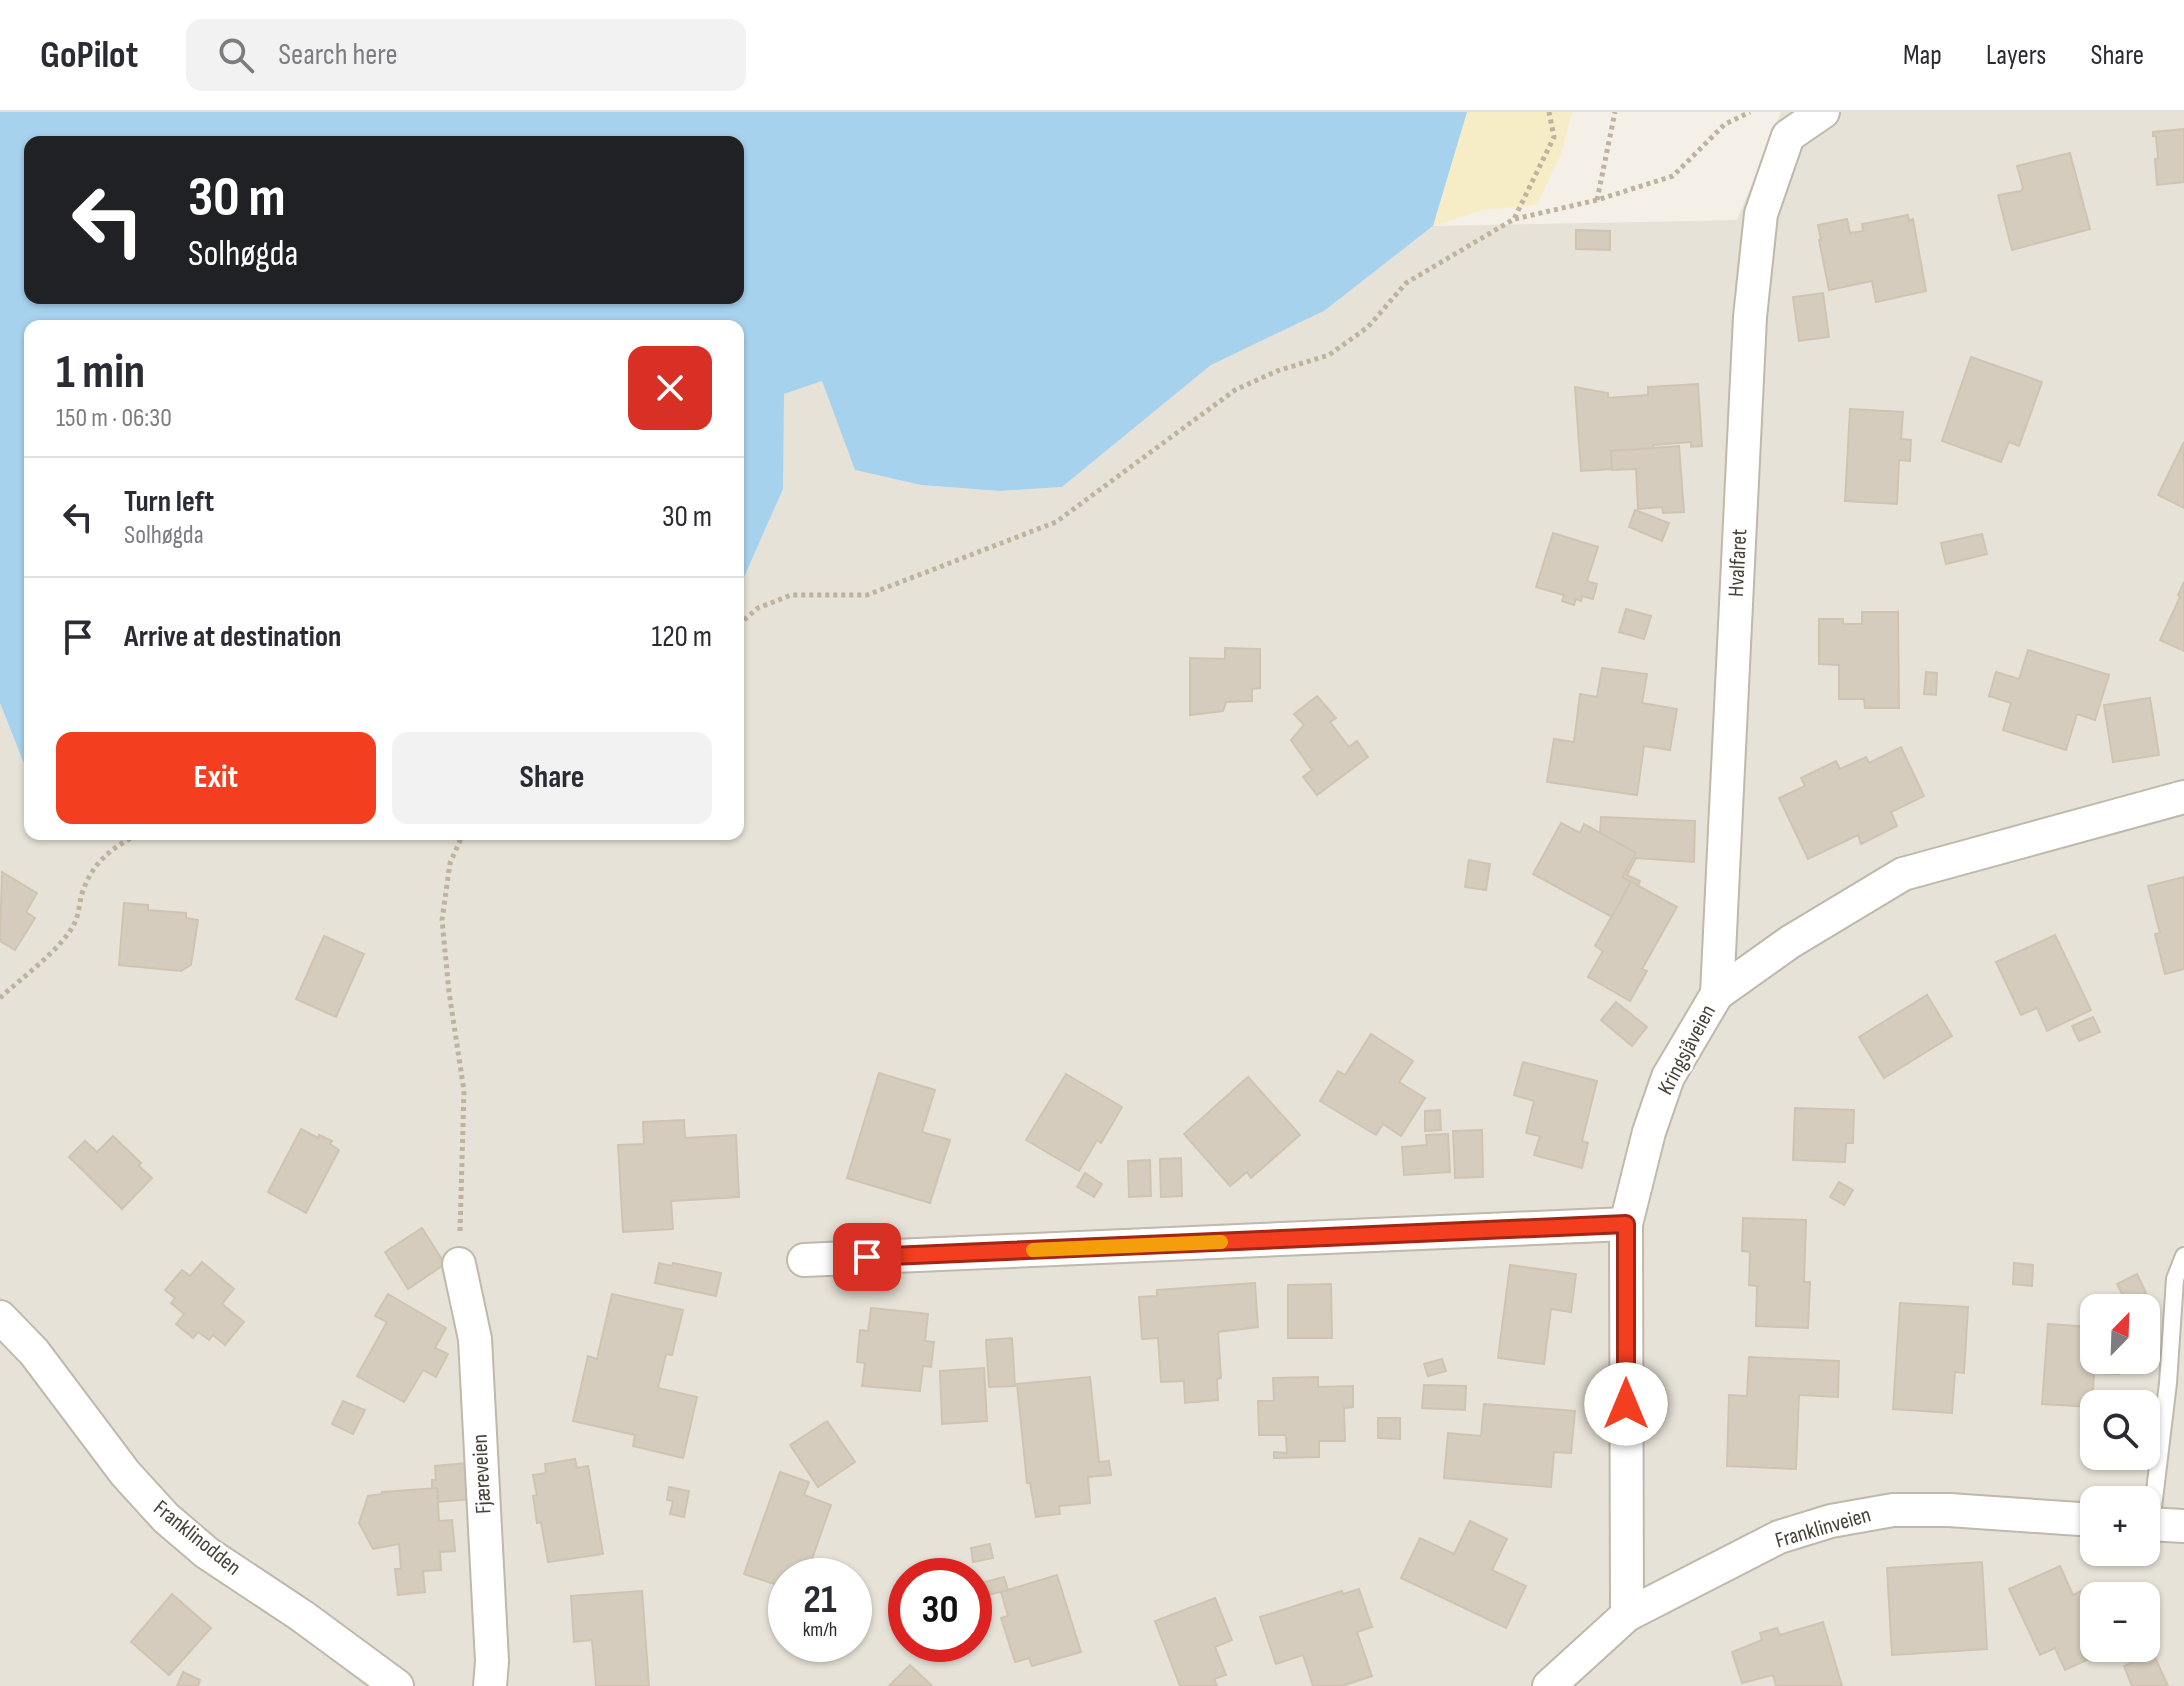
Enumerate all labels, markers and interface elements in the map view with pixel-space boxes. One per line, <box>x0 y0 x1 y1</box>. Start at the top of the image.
search box <box>186 19 746 91</box>
text: GoPilot <box>40 33 138 78</box>
icon: search <box>214 33 258 77</box>
text: Search here <box>278 37 398 73</box>
text: Map <box>1903 39 1942 72</box>
text: Layers <box>1986 39 2046 72</box>
text: Share <box>2090 39 2144 72</box>
text: 30 m <box>188 165 286 232</box>
icon: left <box>56 168 160 272</box>
text: Solhøgda <box>188 233 298 276</box>
text: 1 min <box>56 344 145 401</box>
button: close <box>628 346 712 430</box>
text: 150 m · 06:30 <box>56 403 172 434</box>
text: Turn left <box>124 484 214 520</box>
icon: left <box>56 495 100 539</box>
text: 30 m <box>662 499 712 535</box>
text: Solhøgda <box>124 520 204 551</box>
street label: Hvalfaret <box>1723 528 1753 598</box>
icon: arrive <box>56 615 100 659</box>
text: Arrive at destination <box>124 619 341 655</box>
text: 120 m <box>651 619 712 655</box>
button: Exit <box>56 732 376 824</box>
button: Share <box>392 732 712 824</box>
street label: Kringsjåveien <box>1652 1000 1722 1100</box>
pin <box>833 1223 901 1291</box>
icon: arrive <box>845 1235 889 1279</box>
north arrow <box>2080 1294 2160 1374</box>
map controls <box>2080 1294 2160 1662</box>
position arrow <box>1584 1362 1668 1446</box>
button: search <box>2080 1390 2160 1470</box>
street label: Fjæreveien <box>466 1433 498 1515</box>
button: + <box>2080 1486 2160 1566</box>
street label: Franklinodden <box>148 1495 246 1581</box>
street label: Franklinveien <box>1772 1502 1874 1554</box>
speed limit sign: 30 <box>888 1558 992 1662</box>
text: 21 <box>803 1576 837 1624</box>
button: − <box>2080 1582 2160 1662</box>
text: km/h <box>803 1618 837 1642</box>

